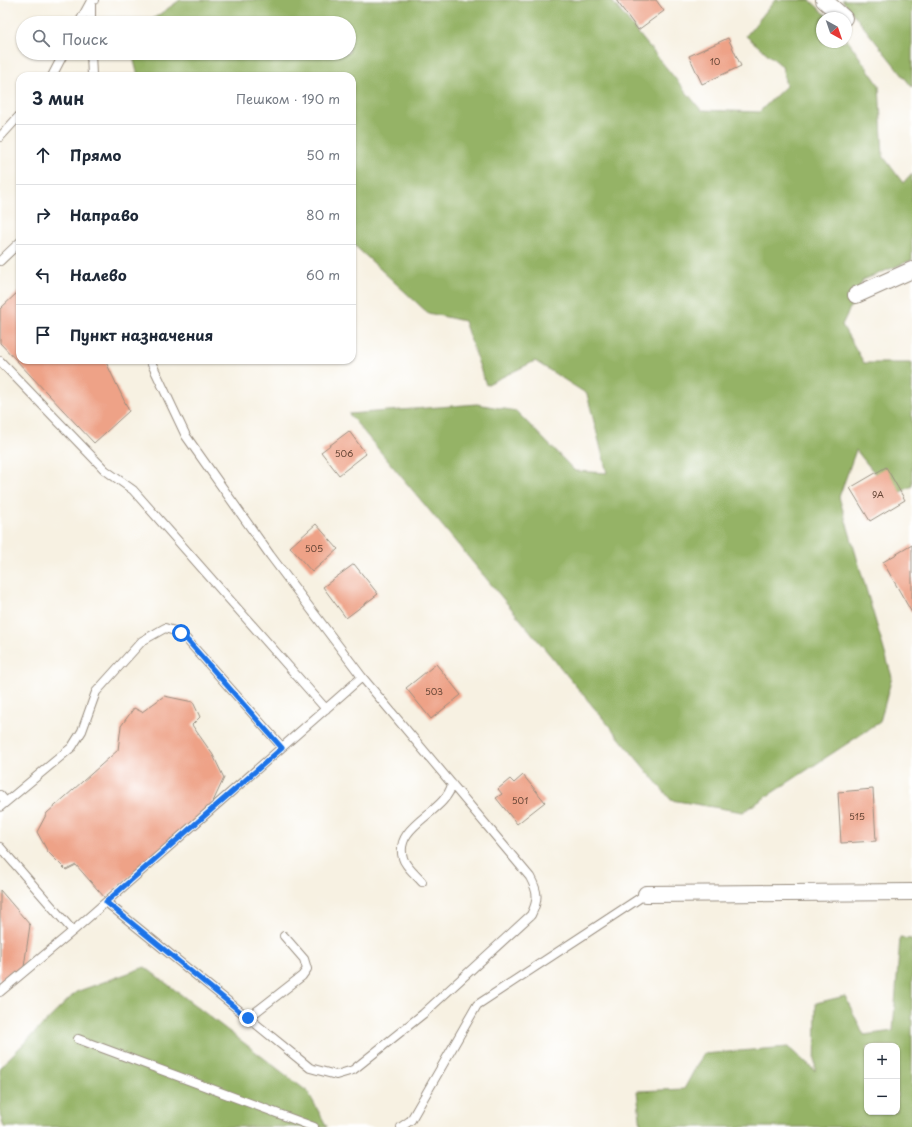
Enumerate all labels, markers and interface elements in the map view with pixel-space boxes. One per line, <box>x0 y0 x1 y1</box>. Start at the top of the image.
north arrow <box>816 12 852 48</box>
search box <box>16 16 356 60</box>
icon: search <box>30 27 52 49</box>
text: Поиск <box>62 27 108 50</box>
house number: 10 <box>710 54 721 68</box>
text: 3 мин <box>32 85 84 111</box>
text: Пешком · 190 m <box>236 89 340 108</box>
text: Прямо <box>70 143 121 166</box>
icon: ahead <box>32 144 54 166</box>
text: 50 m <box>306 145 340 164</box>
text: Направо <box>70 203 139 226</box>
icon: right <box>32 204 54 226</box>
text: 80 m <box>306 205 340 224</box>
text: Налево <box>70 263 127 286</box>
icon: left <box>32 264 54 286</box>
text: 60 m <box>306 265 340 284</box>
text: Пункт назначения <box>70 323 213 346</box>
icon: arrive <box>32 324 54 346</box>
house number: 506 <box>335 446 353 460</box>
house number: 9А <box>872 487 884 501</box>
house number: 505 <box>305 541 323 555</box>
route start <box>172 624 190 642</box>
house number: 503 <box>425 684 443 698</box>
house number: 501 <box>512 793 528 807</box>
house number: 515 <box>849 809 865 823</box>
route end <box>239 1009 257 1027</box>
map controls <box>864 1043 900 1115</box>
button: + <box>864 1043 900 1079</box>
button: − <box>864 1079 900 1115</box>

